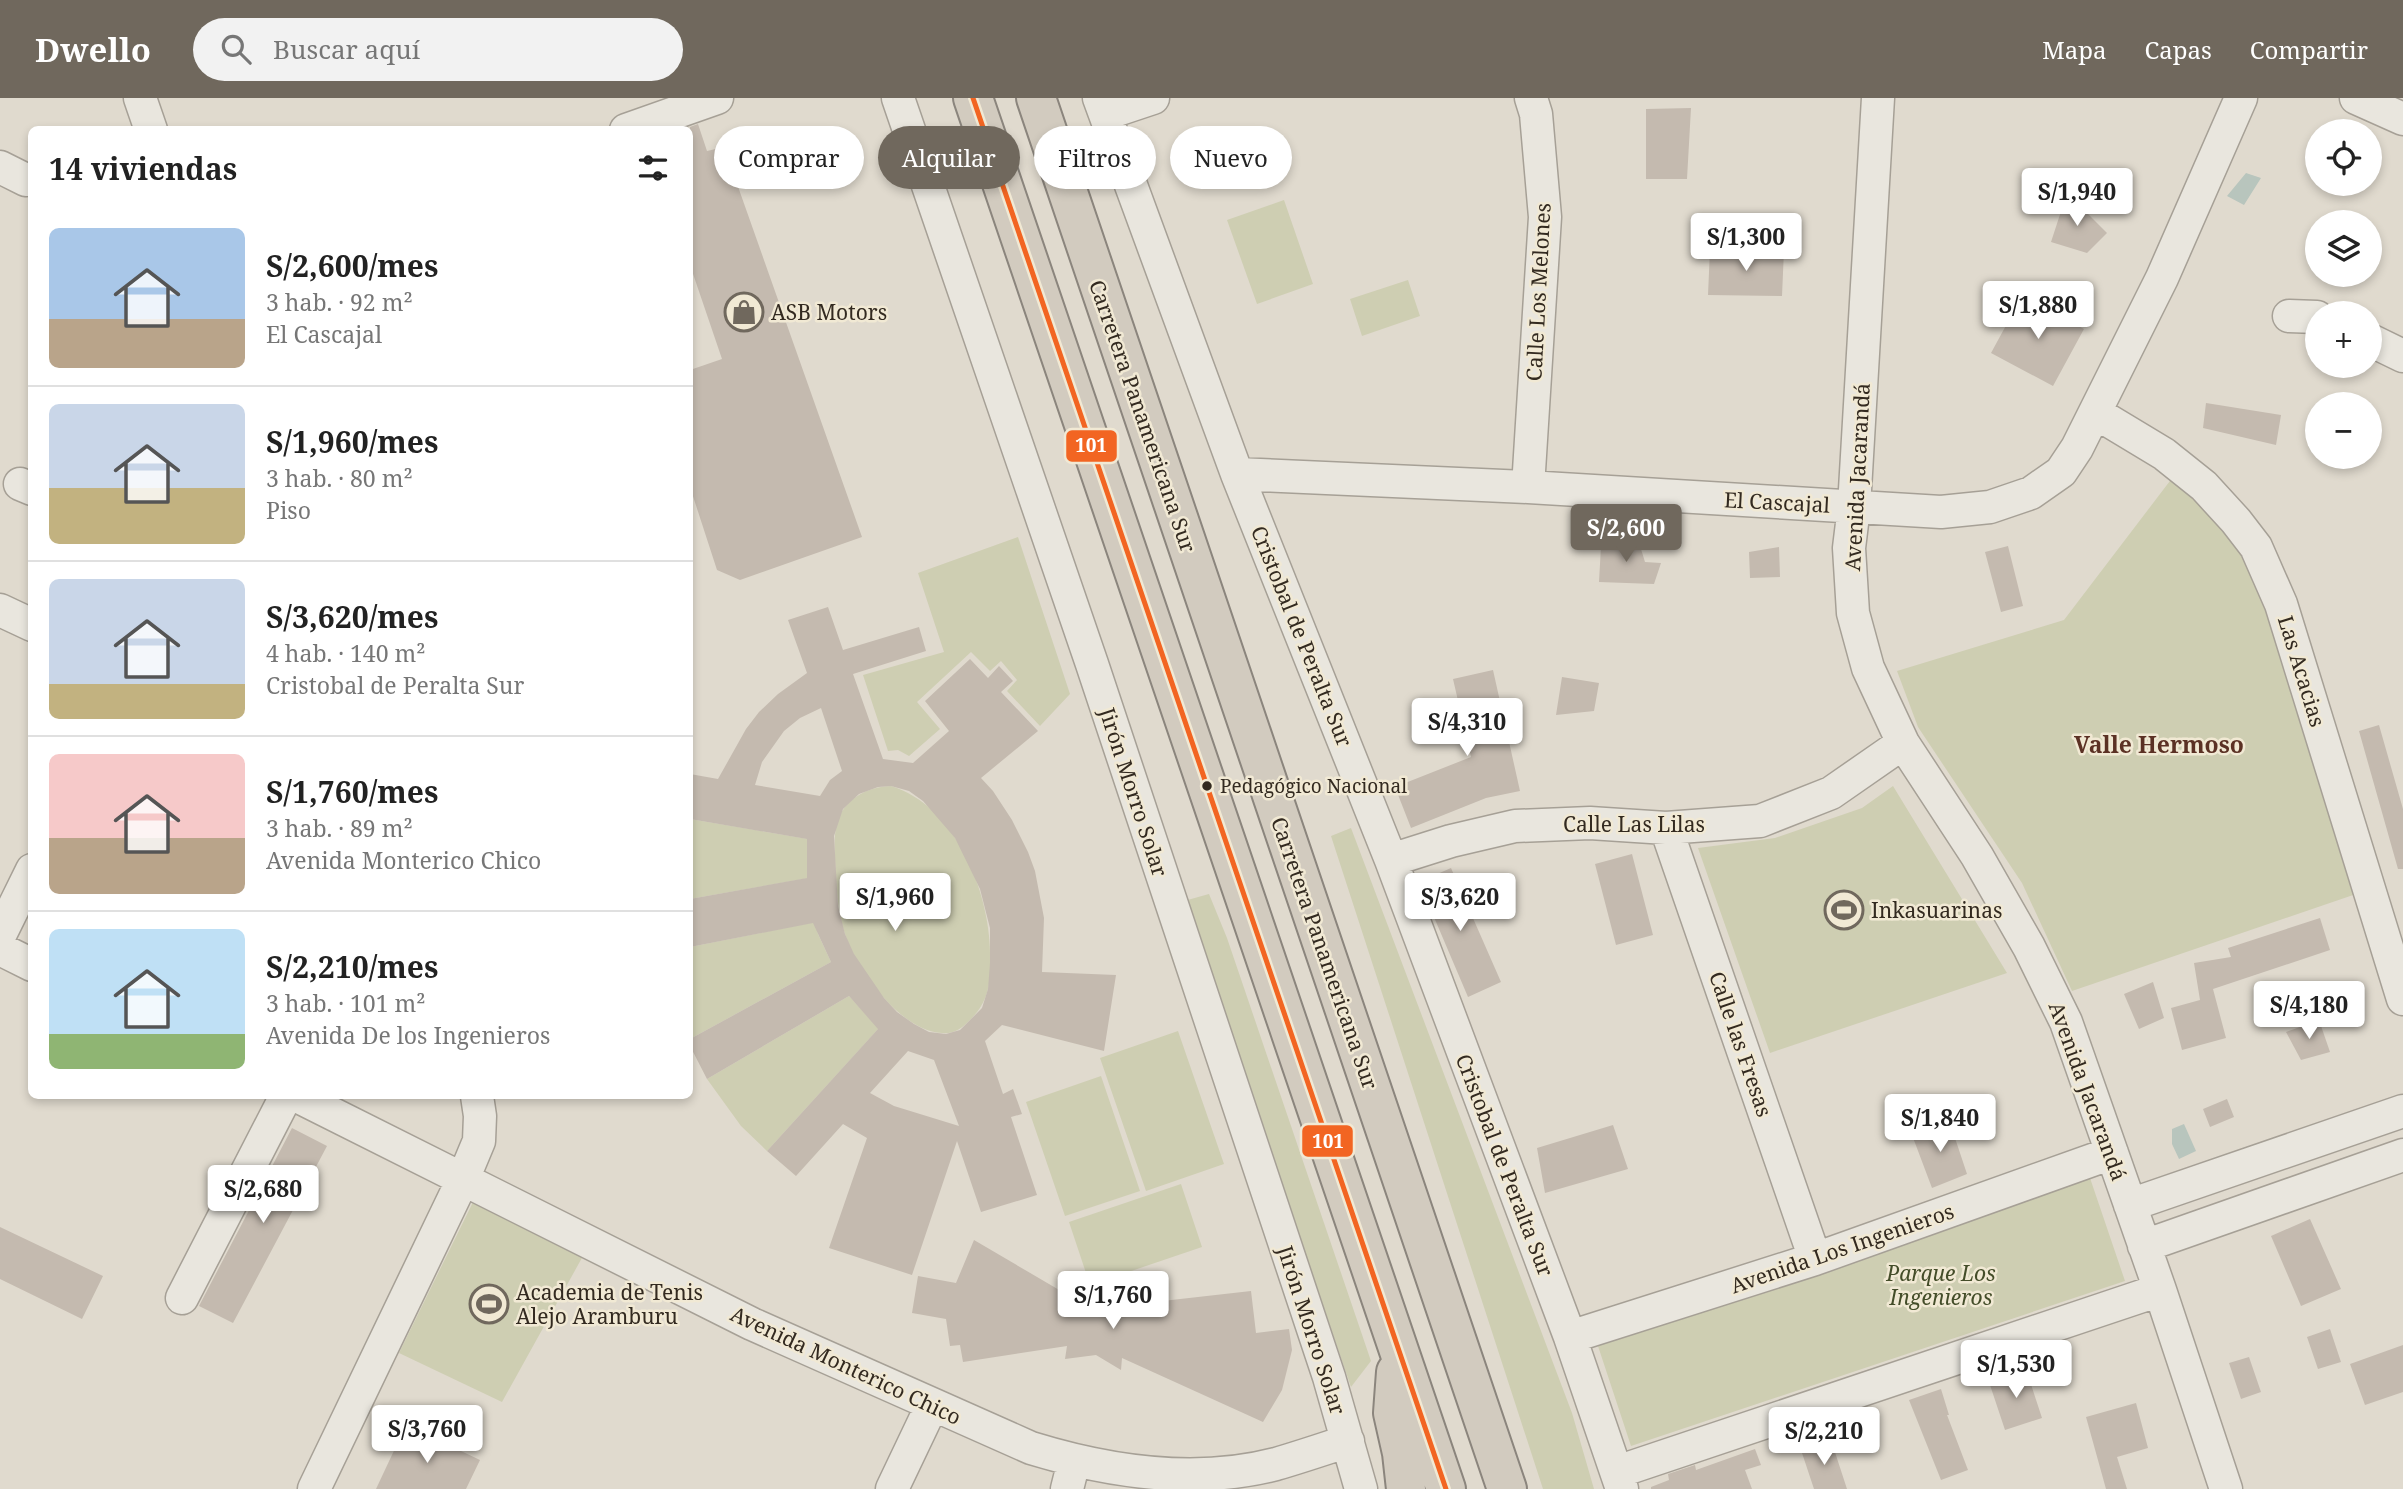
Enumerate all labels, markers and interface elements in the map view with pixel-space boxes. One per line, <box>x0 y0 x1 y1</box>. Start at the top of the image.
search box <box>193 18 683 81</box>
text: Dwello <box>35 27 151 72</box>
icon: search <box>217 30 255 68</box>
text: Buscar aquí <box>273 31 420 67</box>
text: Mapa <box>2042 33 2106 66</box>
text: Capas <box>2144 33 2212 66</box>
text: Compartir <box>2250 33 2368 66</box>
map controls <box>2305 119 2382 469</box>
button: locate <box>2305 119 2382 196</box>
chip: Comprar <box>714 126 864 189</box>
chip: Alquilar <box>878 126 1020 189</box>
chip: Filtros <box>1034 126 1156 189</box>
chip: Nuevo <box>1170 126 1292 189</box>
text: 14 viviendas <box>49 148 237 189</box>
icon: filters <box>634 149 672 187</box>
pin: S/1,940 <box>2012 169 2142 228</box>
text: S/1,940 <box>2038 175 2116 207</box>
street label: Calle Los Melones <box>1519 202 1557 382</box>
button: layers <box>2305 210 2382 287</box>
pin: S/1,300 <box>1681 214 1811 273</box>
text: S/1,300 <box>1707 220 1785 252</box>
text: S/2,600/mes <box>266 245 438 286</box>
icon: home <box>105 256 189 340</box>
street label: Carretera Panamericana Sur <box>1083 276 1203 556</box>
pin: S/1,880 <box>1973 282 2103 341</box>
text: 3 hab. · 92 m² <box>266 286 413 318</box>
text: S/1,880 <box>1999 288 2077 320</box>
shop icon: ASB Motors <box>723 291 765 333</box>
place label: ASB Motors <box>771 298 887 326</box>
button: + <box>2305 301 2382 378</box>
text: El Cascajal <box>266 318 382 350</box>
street label: Avenida Jacarandá <box>1838 382 1876 572</box>
button: − <box>2305 392 2382 469</box>
text: S/1,960/mes <box>266 421 438 462</box>
line badge: 101 <box>1065 429 1118 463</box>
icon: home <box>105 432 189 516</box>
text: 101 <box>1075 432 1107 458</box>
text: 3 hab. · 80 m² <box>266 462 413 494</box>
street label: El Cascajal <box>1723 485 1831 519</box>
text: Piso <box>266 494 311 526</box>
pin: S/2,600 <box>1561 504 1691 564</box>
text: S/2,600 <box>1587 511 1665 543</box>
street label: Cristobal de Peralta Sur <box>1245 521 1359 751</box>
text: S/3,620/mes <box>266 596 438 637</box>
icon: home <box>105 607 189 691</box>
street label: Las Acacias <box>2272 612 2332 730</box>
text: 4 hab. · 140 m² <box>266 637 425 669</box>
text: Cristobal de Peralta Sur <box>266 669 524 701</box>
pin: S/4,310 <box>1402 698 1532 758</box>
street label: Jirón Morro Solar <box>1093 703 1175 880</box>
text: S/4,310 <box>1428 705 1506 737</box>
district label: Valle Hermoso <box>2074 728 2244 760</box>
text: S/1,760/mes <box>266 771 438 812</box>
place label: Pedagógico Nacional <box>1220 773 1407 799</box>
marker: Pedagógico Nacional <box>1200 779 1214 793</box>
icon: home <box>105 782 189 866</box>
street label: Calle Las Lilas <box>1563 810 1705 838</box>
text: 3 hab. · 89 m² <box>266 812 413 844</box>
street label: Carretera Panamericana Sur <box>1265 813 1385 1093</box>
text: Avenida Monterico Chico <box>266 844 541 876</box>
pin: S/1,960 <box>830 874 960 933</box>
pin: S/3,620 <box>1395 874 1525 933</box>
text: S/1,960 <box>856 880 934 912</box>
text: S/3,620 <box>1421 880 1499 912</box>
sports icon: Inkasuarinas <box>1823 889 1865 931</box>
place label: Inkasuarinas <box>1871 896 2002 924</box>
text: S/2,210/mes <box>266 946 438 987</box>
icon: home <box>105 957 189 1041</box>
street label: Calle las Fresas <box>1703 968 1779 1120</box>
pin: S/4,180 <box>2244 982 2374 1041</box>
text: 3 hab. · 101 m² <box>266 987 425 1019</box>
text: S/4,180 <box>2270 988 2348 1020</box>
street label: Avenida Jacarandá <box>2043 998 2133 1184</box>
text: Avenida De los Ingenieros <box>266 1019 550 1051</box>
street label: Cristobal de Peralta Sur <box>1450 1050 1560 1280</box>
pin: S/1,840 <box>1875 1094 2005 1154</box>
text: S/1,840 <box>1901 1101 1979 1133</box>
line badge: 101 <box>1301 1124 1354 1158</box>
text: 101 <box>1312 1128 1344 1154</box>
pin: S/2,680 <box>198 1166 328 1225</box>
text: S/2,680 <box>224 1172 302 1204</box>
street label: Avenida Los Ingenieros <box>1727 1197 1957 1299</box>
street label: Jirón Morro Solar <box>1271 1241 1353 1418</box>
park label: Parque Los Ingenieros <box>1885 1259 1996 1311</box>
pin: S/1,760 <box>1048 1272 1178 1331</box>
place label: Academia de Tenis Alejo Aramburu <box>516 1278 703 1330</box>
text: S/1,760 <box>1074 1278 1152 1310</box>
sports icon: Academia de Tenis Alejo Aramburu <box>468 1283 510 1325</box>
street label: Avenida Monterico Chico <box>726 1299 966 1431</box>
pin: S/1,530 <box>1951 1340 2081 1400</box>
text: S/1,530 <box>1977 1347 2055 1379</box>
pin: S/3,760 <box>362 1406 492 1465</box>
pin: S/2,210 <box>1759 1408 1889 1467</box>
text: S/3,760 <box>388 1412 466 1444</box>
text: S/2,210 <box>1785 1414 1863 1446</box>

